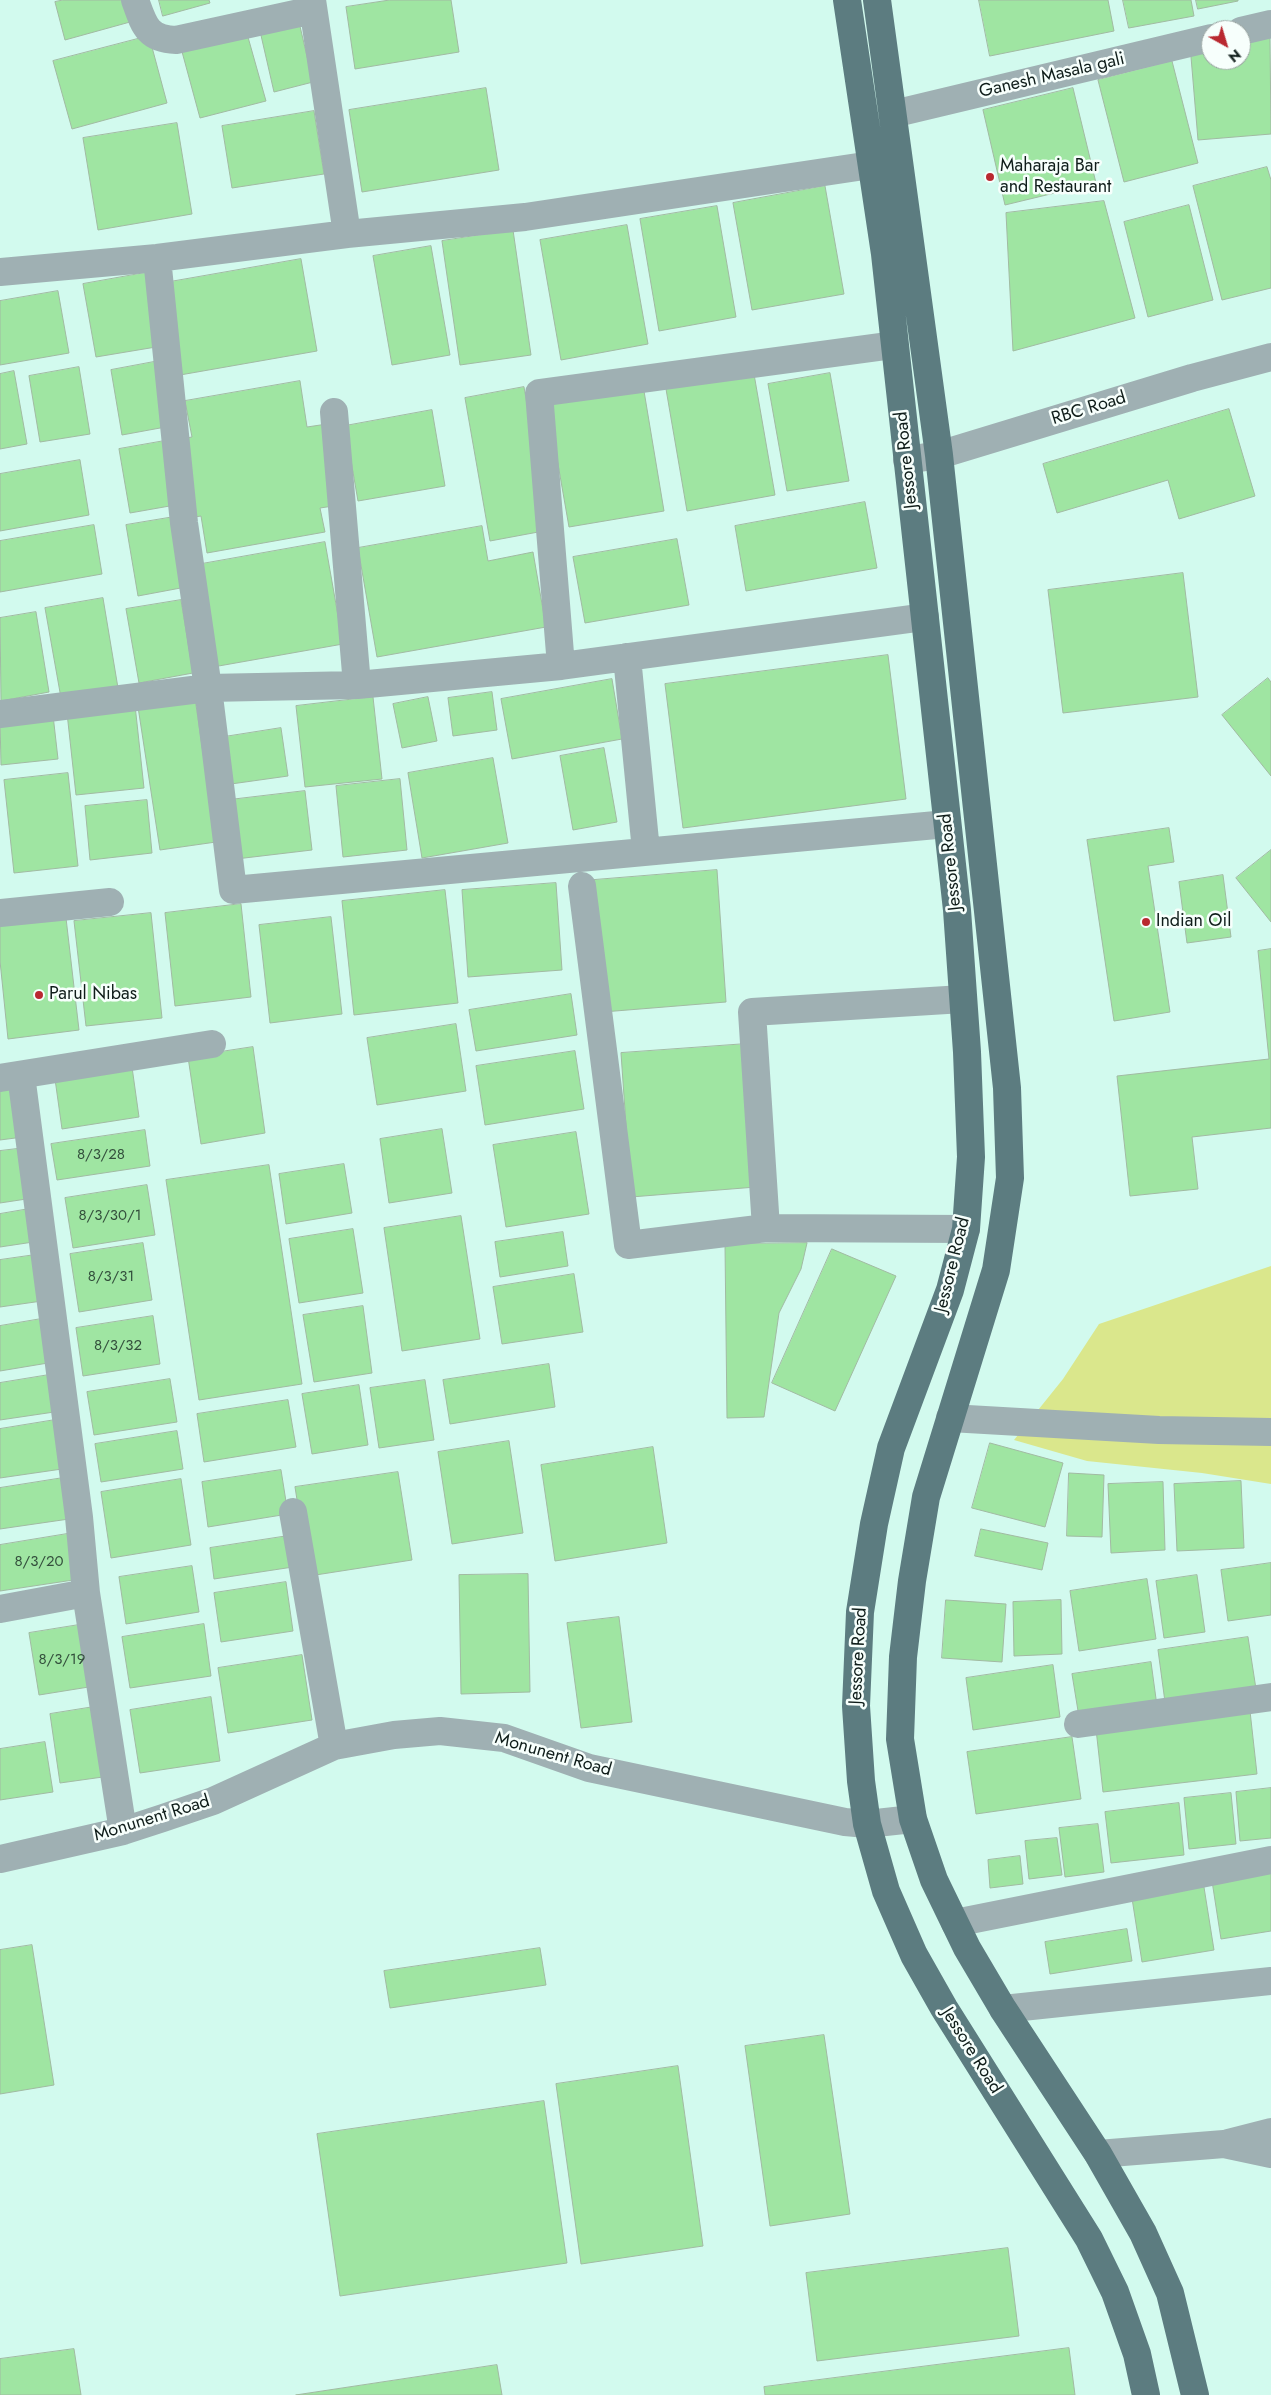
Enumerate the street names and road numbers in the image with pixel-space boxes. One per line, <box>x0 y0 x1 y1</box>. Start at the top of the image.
street label: Ganesh Masala gali <box>977 49 1127 103</box>
street label: RBC Road <box>1049 387 1129 431</box>
street label: Jessore Road <box>891 410 923 510</box>
street label: Jessore Road <box>935 812 967 912</box>
street label: Jessore Road <box>931 1215 975 1315</box>
street label: Jessore Road <box>846 1607 872 1705</box>
street label: Monunent Road <box>492 1728 614 1782</box>
street label: Monunent Road <box>91 1791 213 1847</box>
street label: Jessore Road <box>936 2004 1006 2098</box>

